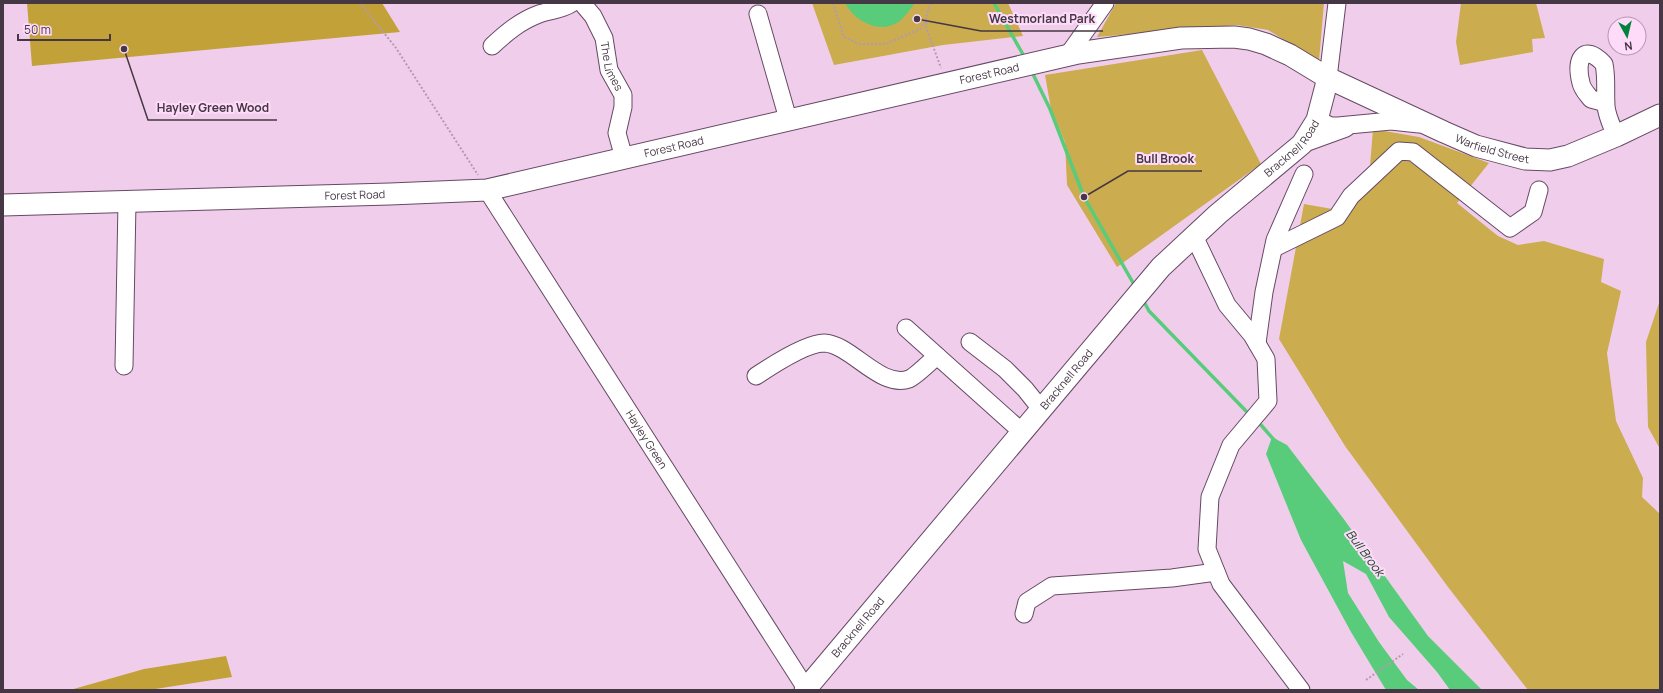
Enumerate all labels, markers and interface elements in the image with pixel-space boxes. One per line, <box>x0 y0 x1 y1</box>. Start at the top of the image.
callout: Westmorland Park <box>981 7 1103 31</box>
text: Westmorland Park <box>989 10 1096 27</box>
scale bar <box>18 16 110 42</box>
north arrow <box>1607 16 1647 56</box>
text: 50 m <box>24 21 51 38</box>
text: N <box>1623 38 1633 54</box>
street label: The Limes <box>598 40 627 93</box>
street label: Forest Road <box>958 59 1021 87</box>
callout: Hayley Green Wood <box>148 96 277 120</box>
text: Hayley Green Wood <box>157 99 269 116</box>
street label: Bracknell Road <box>1261 117 1322 180</box>
street label: Warfield Street <box>1453 130 1529 166</box>
street label: Forest Road <box>642 132 705 160</box>
callout: Bull Brook <box>1128 147 1202 171</box>
text: Bull Brook <box>1136 150 1194 167</box>
street label: Forest Road <box>324 186 385 203</box>
street label: Bracknell Road <box>1036 346 1096 412</box>
street label: Hayley Green <box>623 407 671 471</box>
water label: Bull Brook <box>1342 526 1390 581</box>
street label: Bracknell Road <box>828 594 887 660</box>

